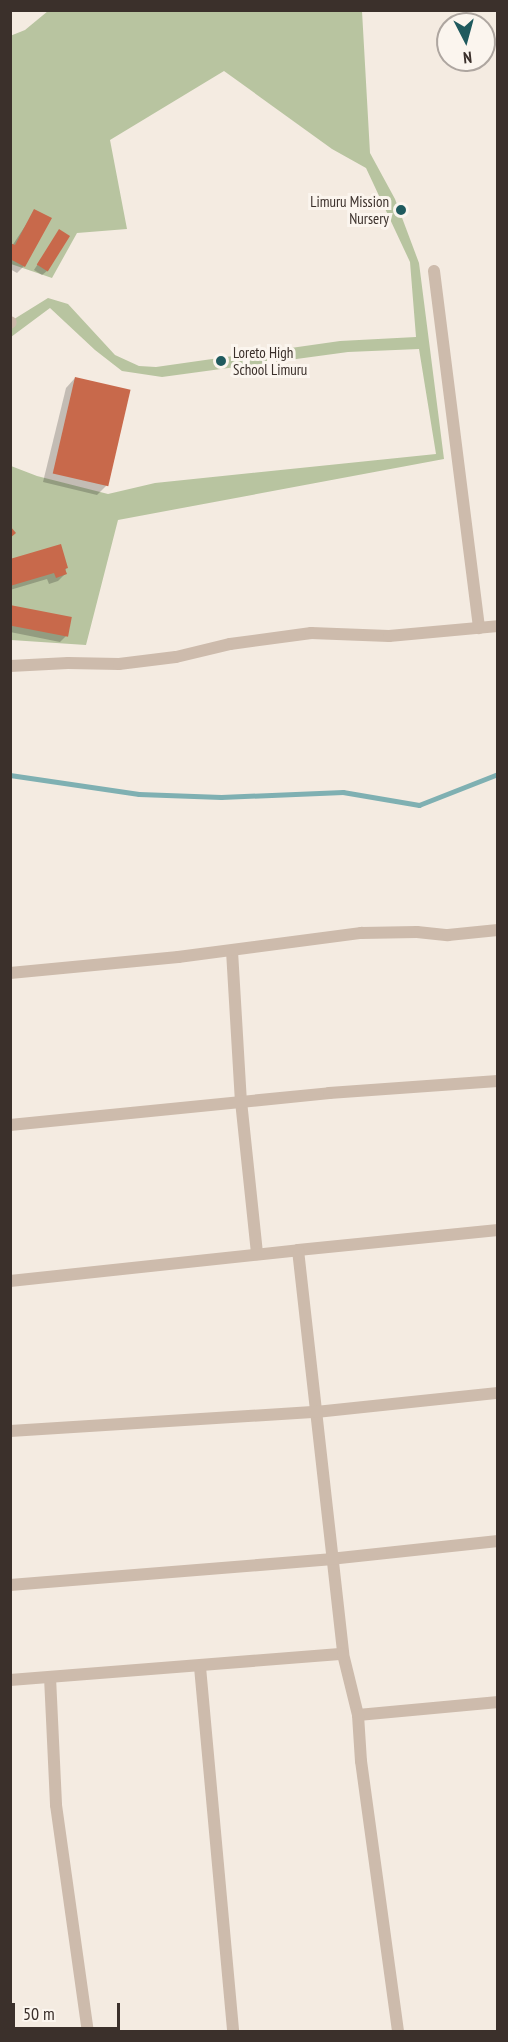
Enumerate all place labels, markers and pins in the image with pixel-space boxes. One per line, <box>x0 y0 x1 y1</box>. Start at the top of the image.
place label: Limuru Mission Nursery <box>310 192 389 227</box>
marker: Limuru Mission Nursery <box>394 203 408 217</box>
place label: Loreto High School Limuru <box>233 343 307 378</box>
marker: Loreto High School Limuru <box>214 354 228 368</box>

